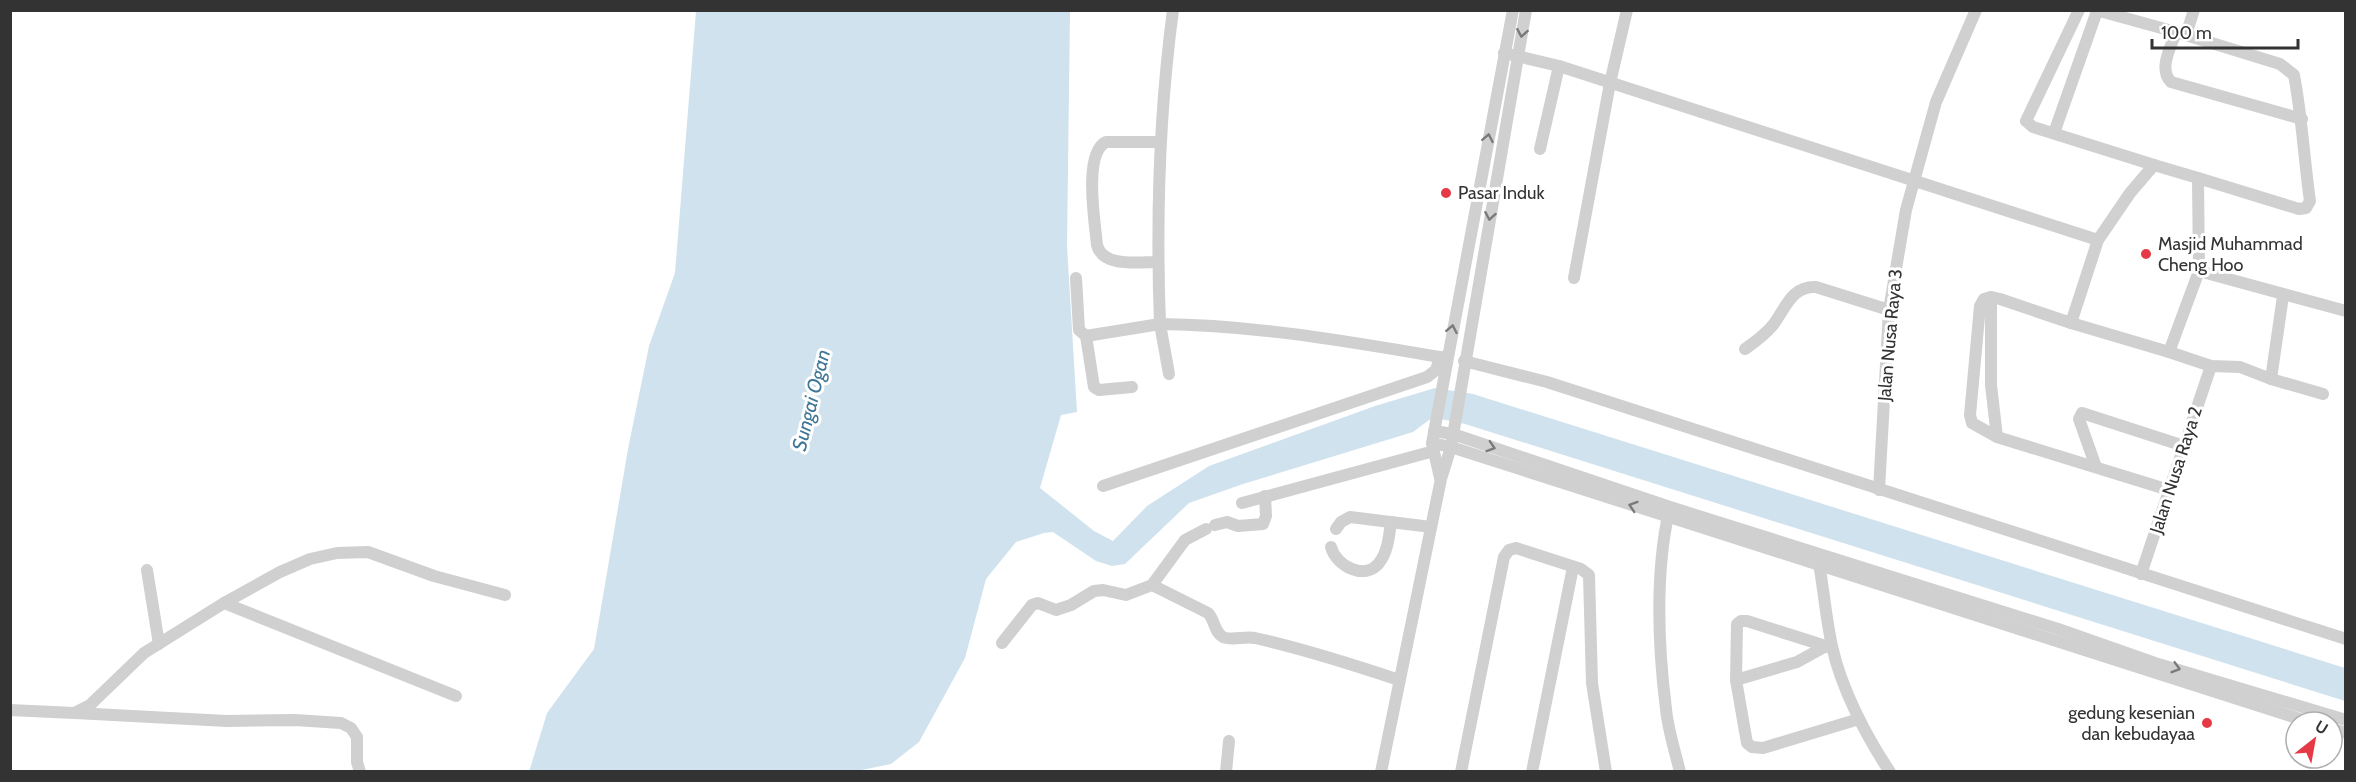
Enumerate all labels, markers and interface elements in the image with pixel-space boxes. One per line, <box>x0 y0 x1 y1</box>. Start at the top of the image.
scale bar <box>2152 12 2298 50</box>
text: 100 m <box>2161 22 2212 44</box>
one-way arrow <box>1516 27 1529 37</box>
one-way arrow <box>1481 133 1494 143</box>
place label: Pasar Induk <box>1458 182 1545 204</box>
marker: Pasar Induk <box>1439 186 1453 200</box>
one-way arrow <box>1484 210 1497 220</box>
place label: Masjid Muhammad Cheng Hoo <box>2158 233 2303 276</box>
marker: Masjid Muhammad Cheng Hoo <box>2139 247 2153 261</box>
street label: Jalan Nusa Raya 3 <box>1873 268 1907 403</box>
one-way arrow <box>1445 324 1458 334</box>
water label: Sungai Ogan <box>787 347 835 453</box>
street label: Jalan Nusa Raya 2 <box>2145 404 2207 537</box>
one-way arrow <box>1485 440 1495 452</box>
one-way arrow <box>1628 501 1639 513</box>
one-way arrow <box>2170 661 2180 673</box>
place label: gedung kesenian dan kebudayaa <box>2068 702 2195 745</box>
north arrow <box>2284 710 2344 770</box>
marker: gedung kesenian dan kebudayaa <box>2200 716 2214 730</box>
text: U <box>2312 716 2331 739</box>

